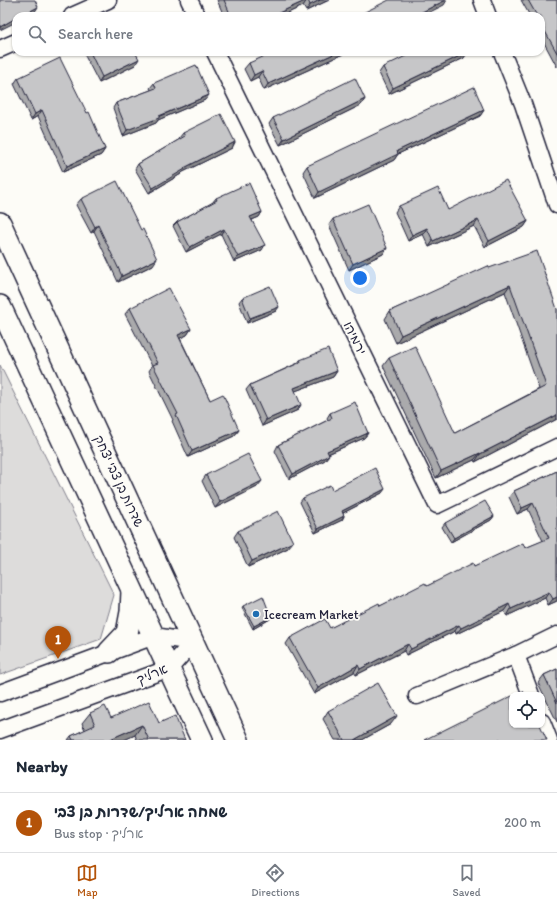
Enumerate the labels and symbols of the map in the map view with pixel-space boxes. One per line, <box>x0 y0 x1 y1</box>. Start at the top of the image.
your location <box>350 268 370 288</box>
street label: ירמיהו <box>341 319 369 357</box>
street label: שדרות בן צבי יצחק <box>91 433 147 529</box>
place label: Icecream Market <box>264 607 359 622</box>
marker: Icecream Market <box>251 609 261 619</box>
pin: 1 <box>45 626 71 659</box>
street label: ארליך <box>134 661 170 688</box>

